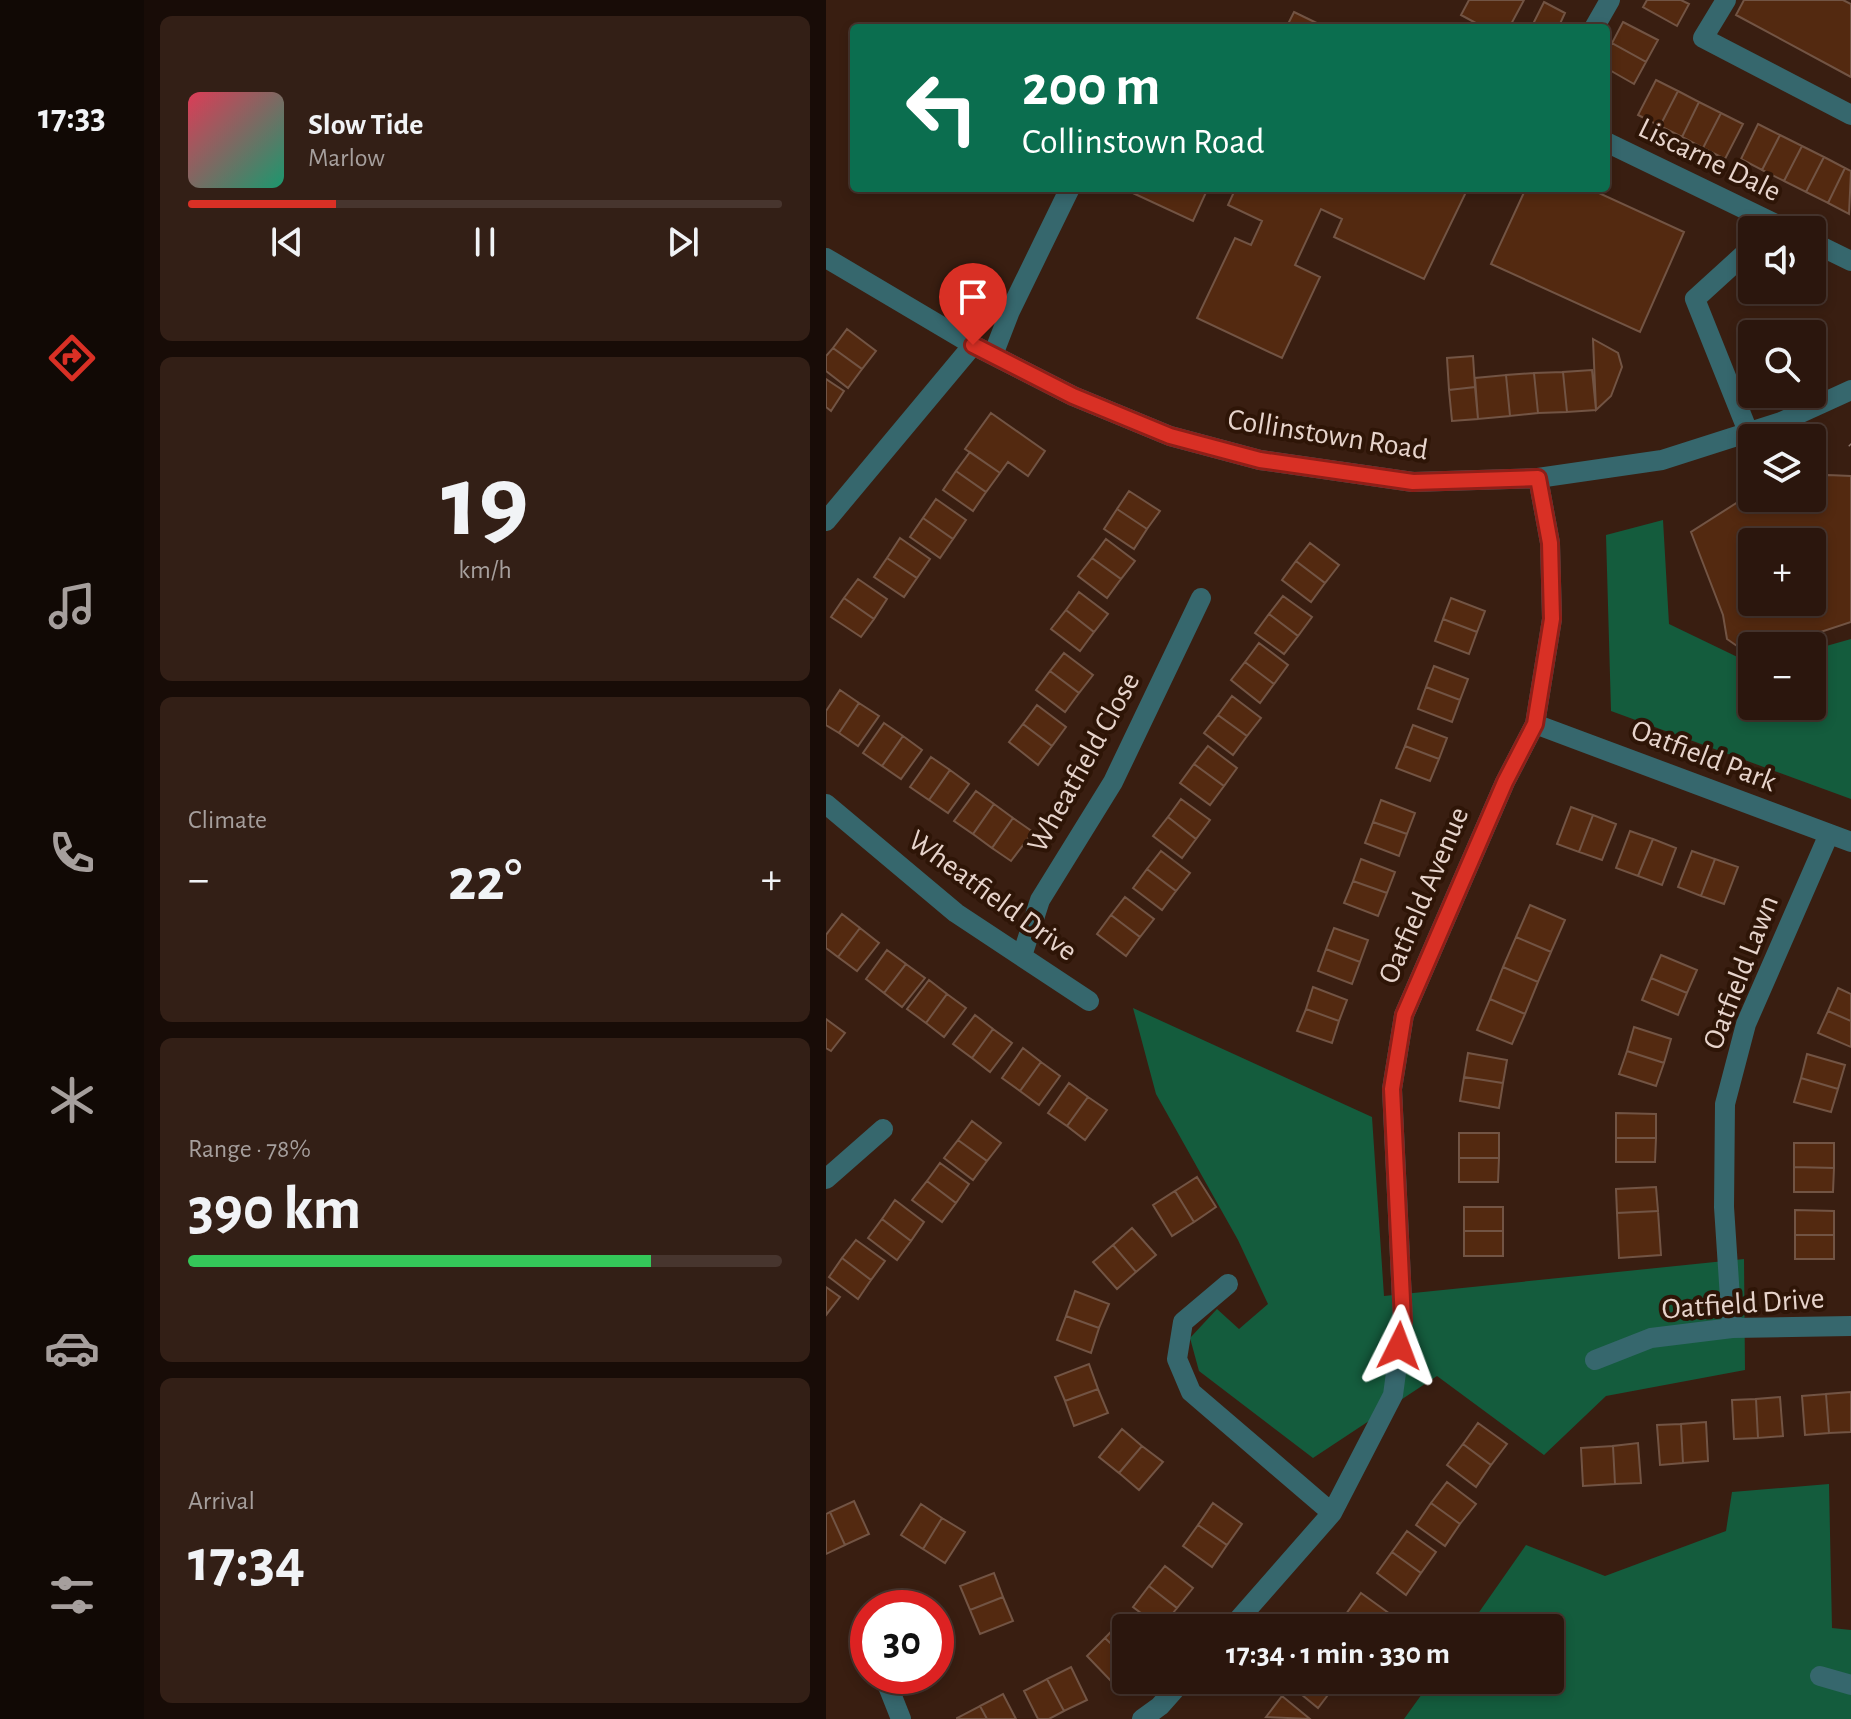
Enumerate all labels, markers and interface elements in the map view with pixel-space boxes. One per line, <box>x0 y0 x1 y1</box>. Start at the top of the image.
icon: left <box>890 56 994 160</box>
text: 200 m <box>1022 59 1160 115</box>
text: 17:33 <box>38 99 106 135</box>
text: Slow Tide <box>308 110 423 140</box>
street label: Liscarne Dale <box>1634 113 1785 207</box>
text: Collinstown Road <box>1022 124 1265 160</box>
text: Marlow <box>308 145 385 171</box>
map controls <box>1738 216 1826 720</box>
button: sound <box>1738 216 1826 304</box>
icon: previous <box>265 220 309 264</box>
icon: pause <box>463 220 507 264</box>
icon: next <box>661 220 705 264</box>
pin <box>939 263 1007 345</box>
icon: arrive <box>951 275 995 319</box>
button: search <box>1738 320 1826 408</box>
icon: directions <box>44 330 100 386</box>
street label: Collinstown Road <box>1226 404 1430 466</box>
button: layers <box>1738 424 1826 512</box>
text: 19 <box>441 451 529 555</box>
button: + <box>1738 528 1826 616</box>
text: km/h <box>458 557 512 583</box>
icon: music <box>44 578 100 634</box>
button: − <box>1738 632 1826 720</box>
street label: Wheatfield Close <box>1022 668 1146 857</box>
street label: Oatfield Park <box>1627 715 1781 797</box>
street label: Oatfield Avenue <box>1373 803 1475 988</box>
text: Climate <box>188 807 267 833</box>
icon: phone <box>44 825 100 881</box>
street label: Wheatfield Drive <box>903 825 1082 967</box>
text: 22° <box>448 851 522 911</box>
text: − <box>188 858 209 902</box>
text: + <box>761 858 782 902</box>
street label: Oatfield Lawn <box>1698 891 1784 1054</box>
icon: climate <box>44 1072 100 1128</box>
text: Range · 78% <box>188 1136 311 1162</box>
text: 390 km <box>188 1180 361 1240</box>
street label: Oatfield Drive <box>1661 1283 1826 1325</box>
position arrow <box>1357 1304 1441 1388</box>
icon: car <box>44 1320 100 1376</box>
text: Arrival <box>188 1488 255 1514</box>
text: 17:34 <box>188 1532 305 1592</box>
icon: filters <box>44 1567 100 1623</box>
speed limit sign: 30 <box>850 1590 954 1694</box>
text: 17:34 · 1 min · 330 m <box>1226 1639 1450 1669</box>

